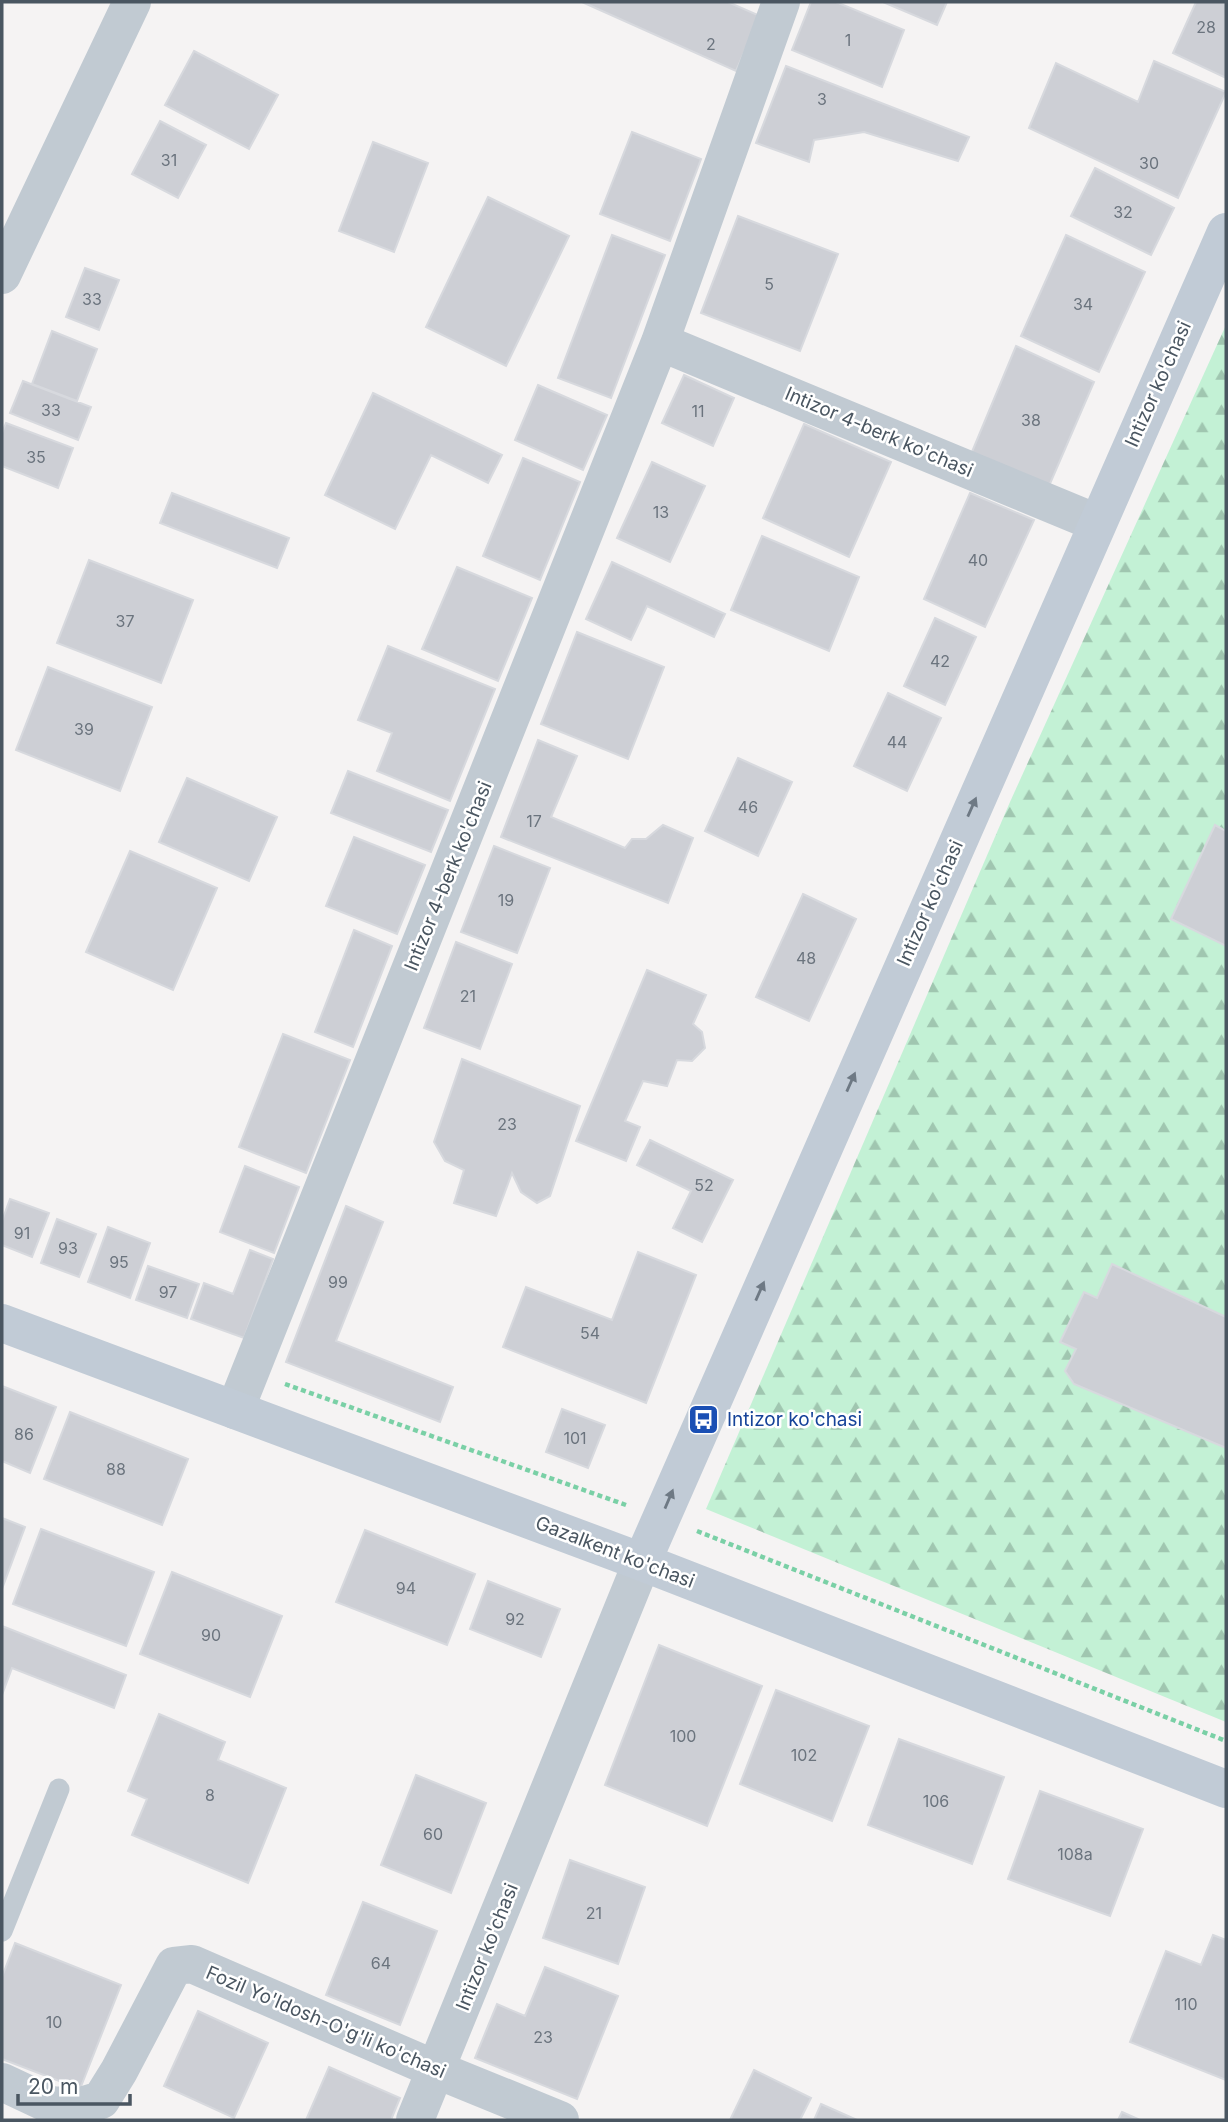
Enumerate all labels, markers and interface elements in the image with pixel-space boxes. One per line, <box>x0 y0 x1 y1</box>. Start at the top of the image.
house number: 28 <box>1196 17 1216 37</box>
house number: 1 <box>845 30 851 50</box>
house number: 2 <box>706 34 716 54</box>
house number: 3 <box>817 89 827 109</box>
house number: 31 <box>161 150 177 170</box>
house number: 30 <box>1139 153 1159 173</box>
house number: 32 <box>1113 202 1133 222</box>
house number: 5 <box>764 274 774 294</box>
house number: 33 <box>82 289 102 309</box>
house number: 34 <box>1073 294 1093 314</box>
street label: Intizor ko'chasi <box>1120 318 1196 450</box>
street label: Intizor 4-berk ko'chasi <box>781 382 977 482</box>
house number: 33 <box>41 400 61 420</box>
house number: 11 <box>691 401 705 421</box>
house number: 38 <box>1021 410 1041 430</box>
house number: 35 <box>26 447 46 467</box>
house number: 13 <box>653 502 669 522</box>
house number: 40 <box>968 550 988 570</box>
house number: 37 <box>116 611 134 631</box>
house number: 42 <box>930 651 950 671</box>
house number: 39 <box>74 719 94 739</box>
house number: 44 <box>887 732 907 752</box>
street label: Intizor 4-berk ko'chasi <box>399 778 497 974</box>
house number: 46 <box>738 797 758 817</box>
one-way arrow <box>966 797 978 817</box>
house number: 17 <box>526 811 542 831</box>
street label: Intizor ko'chasi <box>892 837 968 969</box>
house number: 19 <box>498 890 514 910</box>
house number: 48 <box>796 948 816 968</box>
house number: 21 <box>460 986 476 1006</box>
one-way arrow <box>846 1072 857 1093</box>
house number: 23 <box>497 1114 517 1134</box>
house number: 52 <box>694 1175 714 1195</box>
house number: 91 <box>14 1223 30 1243</box>
house number: 93 <box>58 1238 78 1258</box>
house number: 95 <box>109 1252 129 1272</box>
house number: 99 <box>328 1272 348 1292</box>
one-way arrow <box>754 1281 766 1301</box>
house number: 97 <box>159 1282 177 1302</box>
house number: 54 <box>580 1323 600 1343</box>
bus stop icon: Intizor ko'chasi <box>687 1402 721 1436</box>
place label: Intizor ko'chasi <box>727 1408 862 1431</box>
house number: 86 <box>14 1424 34 1444</box>
house number: 101 <box>563 1428 587 1448</box>
house number: 88 <box>106 1459 126 1479</box>
one-way arrow <box>664 1489 675 1510</box>
street label: Gazalkent ko'chasi <box>532 1511 698 1593</box>
house number: 94 <box>396 1578 416 1598</box>
house number: 92 <box>505 1609 525 1629</box>
house number: 90 <box>201 1625 221 1645</box>
house number: 100 <box>670 1726 696 1746</box>
house number: 102 <box>791 1745 817 1765</box>
house number: 8 <box>205 1785 215 1805</box>
house number: 106 <box>923 1791 949 1811</box>
house number: 60 <box>423 1824 443 1844</box>
house number: 108a <box>1057 1844 1093 1864</box>
street label: Intizor ko'chasi <box>451 1880 523 2014</box>
house number: 21 <box>586 1903 602 1923</box>
house number: 64 <box>371 1953 391 1973</box>
street label: Fozil Yo'ldosh-O'g'li ko'chasi <box>203 1961 449 2083</box>
house number: 110 <box>1174 1994 1198 2014</box>
house number: 10 <box>46 2012 62 2032</box>
house number: 23 <box>533 2027 553 2047</box>
scale bar <box>18 2062 130 2106</box>
text: 20 m <box>28 2074 78 2099</box>

